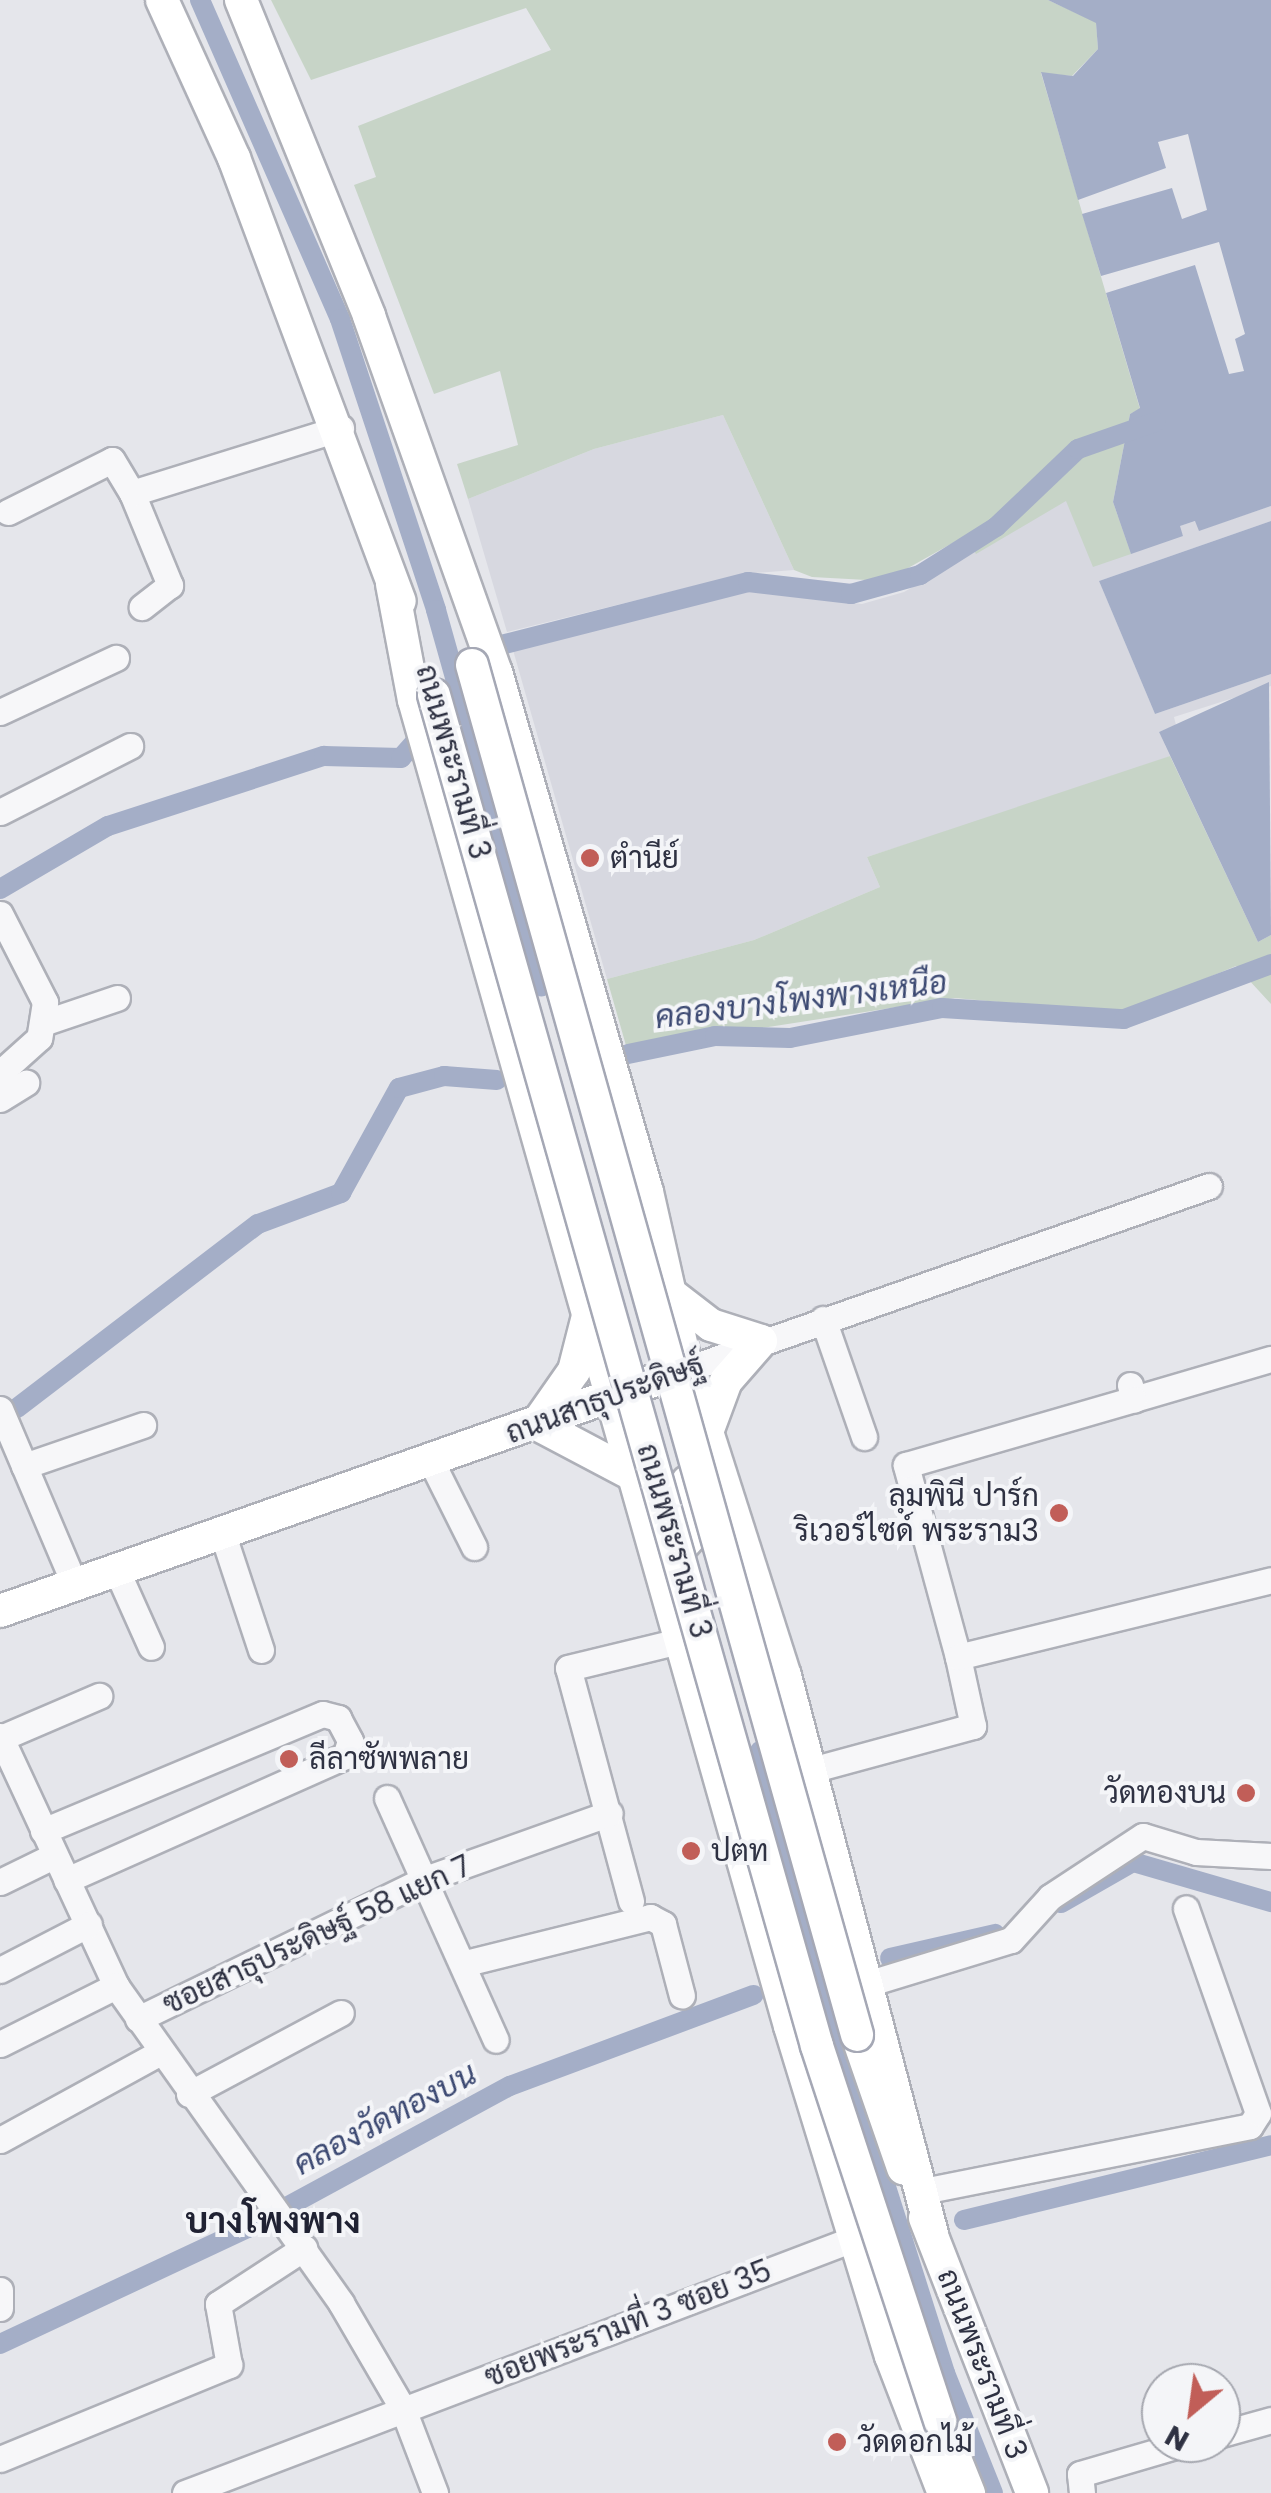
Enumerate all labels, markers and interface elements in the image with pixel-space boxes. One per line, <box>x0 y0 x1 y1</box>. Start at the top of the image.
street label: ถนนพระรามที่ 3 <box>408 661 498 863</box>
place label: ตำนีย์ <box>610 840 679 876</box>
marker: ตำนีย์ <box>579 847 601 869</box>
water label: คลองบางโพงพางเหนือ <box>653 963 949 1037</box>
street label: ถนนสาธุประดิษฐ์ <box>501 1346 709 1452</box>
street label: ถนนพระรามที่ 3 <box>629 1440 719 1642</box>
place label: ลุมพินี ปาร์ก ริเวอร์ไซด์ พระราม3 <box>794 1478 1039 1548</box>
marker: ลุมพินี ปาร์ก ริเวอร์ไซด์ พระราม3 <box>1048 1502 1070 1524</box>
place label: ลีลาซัพพลาย <box>309 1741 469 1777</box>
marker: ลีลาซัพพลาย <box>278 1748 300 1770</box>
place label: วัดทองบน <box>1103 1775 1226 1811</box>
marker: วัดทองบน <box>1235 1782 1257 1804</box>
place label: ปตท <box>711 1833 769 1869</box>
marker: ปตท <box>680 1840 702 1862</box>
street label: ซอยสาธุประดิษฐ์ 58 แยก 7 <box>157 1848 477 2022</box>
water label: คลองวัดทองบน <box>287 2055 483 2183</box>
district label: บางโพงพาง <box>185 2200 361 2242</box>
street label: ซอยพระรามที่ 3 ซอย 35 <box>480 2253 776 2395</box>
street label: ถนนพระรามที่ 3 <box>929 2264 1035 2464</box>
north arrow <box>1141 2363 1241 2463</box>
text: N <box>1159 2416 1196 2460</box>
place label: วัดดอกไม้ <box>857 2424 973 2460</box>
marker: วัดดอกไม้ <box>826 2431 848 2453</box>

